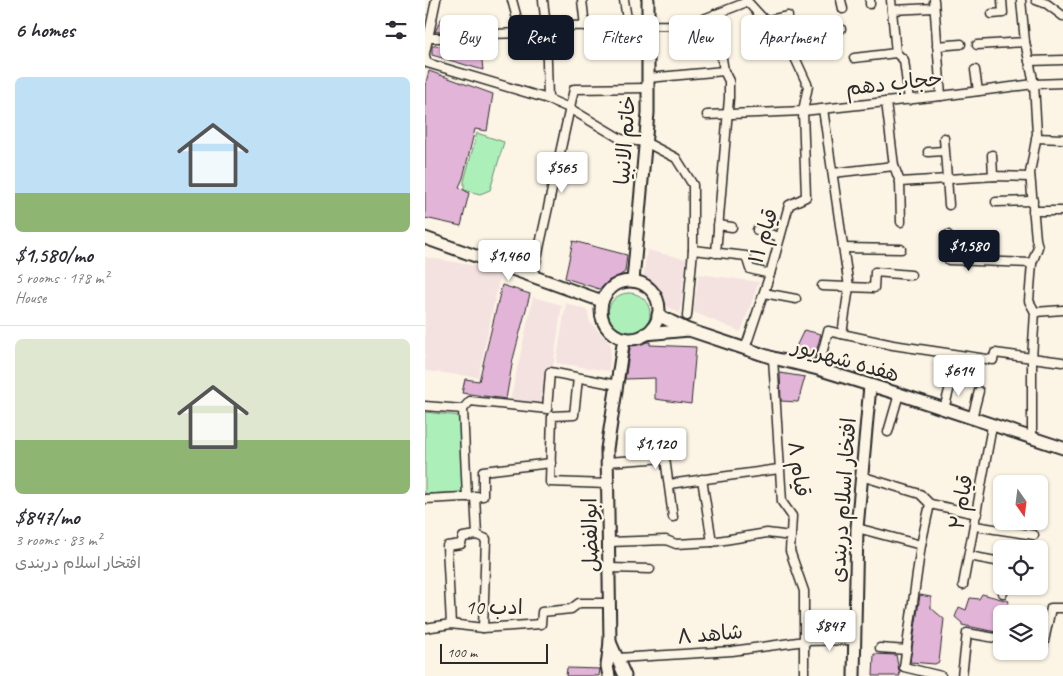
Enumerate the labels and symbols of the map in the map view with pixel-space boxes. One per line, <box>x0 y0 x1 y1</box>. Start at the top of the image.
street label: حجاب دهم <box>844 65 944 104</box>
street label: خاتم الانبیا <box>609 94 644 186</box>
pin: $565 <box>532 152 592 194</box>
street label: قیام ۱۱ <box>742 205 787 268</box>
pin: $1,580 <box>928 230 1010 272</box>
pin: $1,460 <box>468 240 550 282</box>
street label: هفده شهریور <box>788 332 903 388</box>
pin: $614 <box>929 354 989 397</box>
street label: افتخار اسلام دربندی <box>824 417 865 584</box>
pin: $1,120 <box>615 428 697 470</box>
street label: قیام ۸ <box>779 440 816 499</box>
street label: قیام ۲ <box>943 473 982 532</box>
north arrow <box>993 475 1047 530</box>
street label: ابوالفضل <box>576 497 604 573</box>
street label: ادب 10 <box>465 594 523 620</box>
pin: $847 <box>800 610 860 652</box>
street label: شاهد ۸ <box>676 618 744 650</box>
scale bar <box>440 641 547 664</box>

